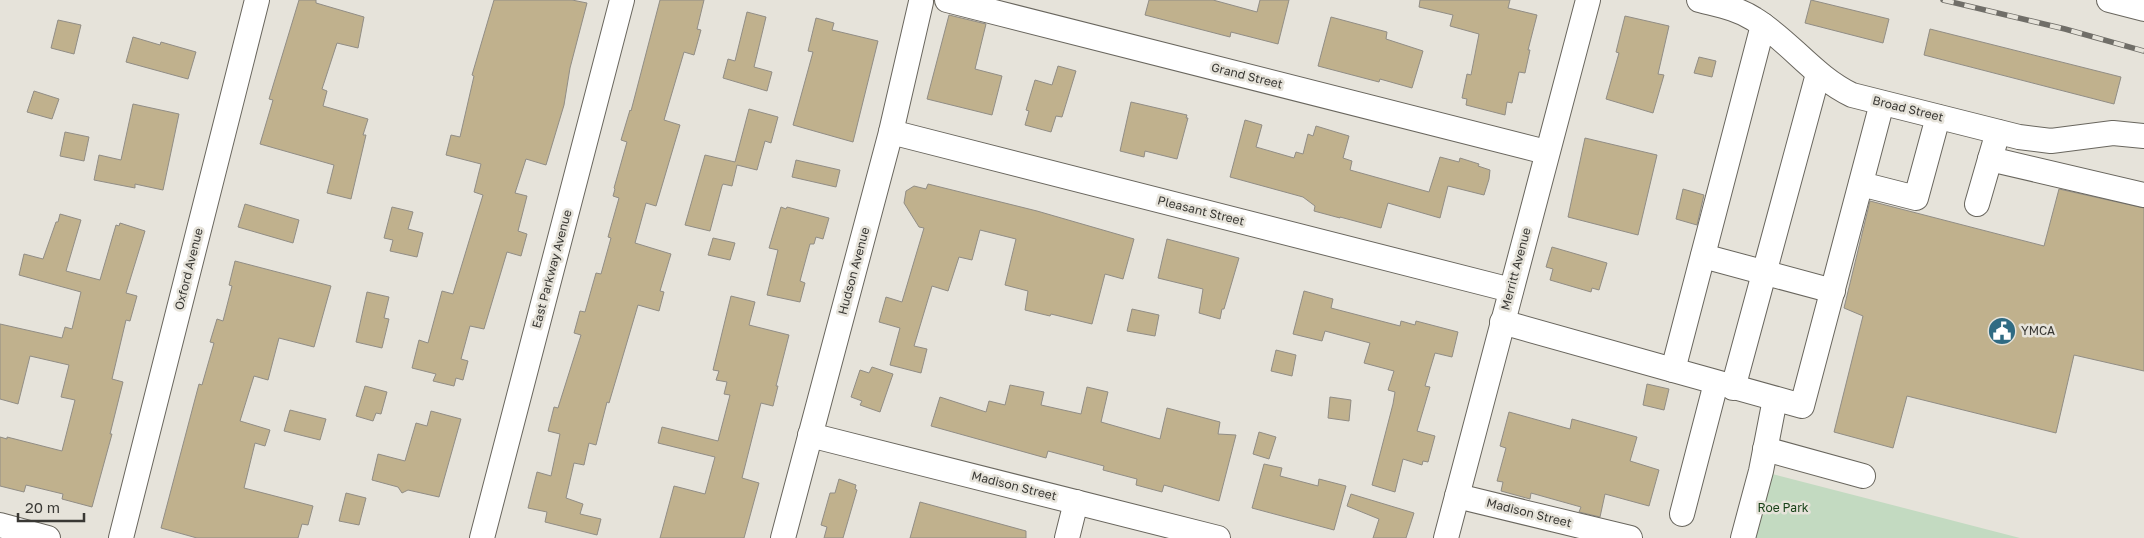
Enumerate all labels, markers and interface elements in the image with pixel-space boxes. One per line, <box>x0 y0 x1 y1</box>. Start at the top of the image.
street label: Grand Street <box>1210 59 1285 92</box>
street label: Broad Street <box>1871 92 1945 125</box>
street label: Pleasant Street <box>1156 192 1246 229</box>
street label: East Parkway Avenue <box>528 208 575 330</box>
street label: Hudson Avenue <box>835 225 872 316</box>
street label: Oxford Avenue <box>171 226 206 312</box>
street label: Merritt Avenue <box>1497 226 1534 312</box>
public building icon: YMCA <box>1987 316 2017 346</box>
place label: YMCA <box>2021 323 2055 338</box>
street label: Madison Street <box>970 468 1058 503</box>
scale bar <box>18 490 84 522</box>
street label: Madison Street <box>1485 495 1573 530</box>
text: 20 m <box>25 498 60 516</box>
park label: Roe Park <box>1757 500 1809 515</box>

